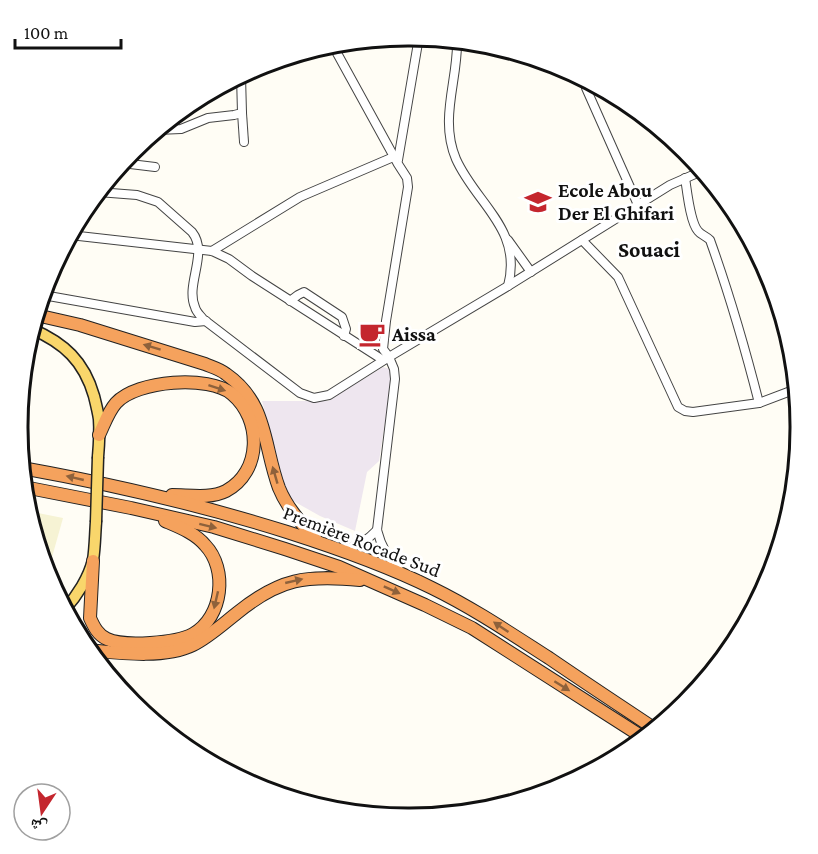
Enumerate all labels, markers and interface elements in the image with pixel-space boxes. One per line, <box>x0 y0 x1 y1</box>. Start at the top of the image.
scale bar <box>15 12 122 50</box>
text: 100 m <box>24 23 69 43</box>
place label: Ecole Abou Der El Ghifari <box>558 179 674 224</box>
school or university icon: Ecole Abou Der El Ghifari <box>523 187 553 217</box>
district label: Souaci <box>618 237 681 262</box>
cafe icon: Aissa <box>357 319 387 349</box>
place label: Aissa <box>391 323 436 345</box>
one-way arrow <box>143 342 161 351</box>
one-way arrow <box>208 383 226 393</box>
one-way arrow <box>270 466 279 484</box>
one-way arrow <box>65 473 84 482</box>
street label: Première Rocade Sud <box>280 501 444 581</box>
one-way arrow <box>199 521 217 531</box>
one-way arrow <box>285 576 304 586</box>
one-way arrow <box>383 586 401 596</box>
one-way arrow <box>211 590 221 609</box>
one-way arrow <box>493 621 509 632</box>
one-way arrow <box>554 680 570 691</box>
north arrow <box>12 782 72 842</box>
text: ش <box>29 815 49 836</box>

